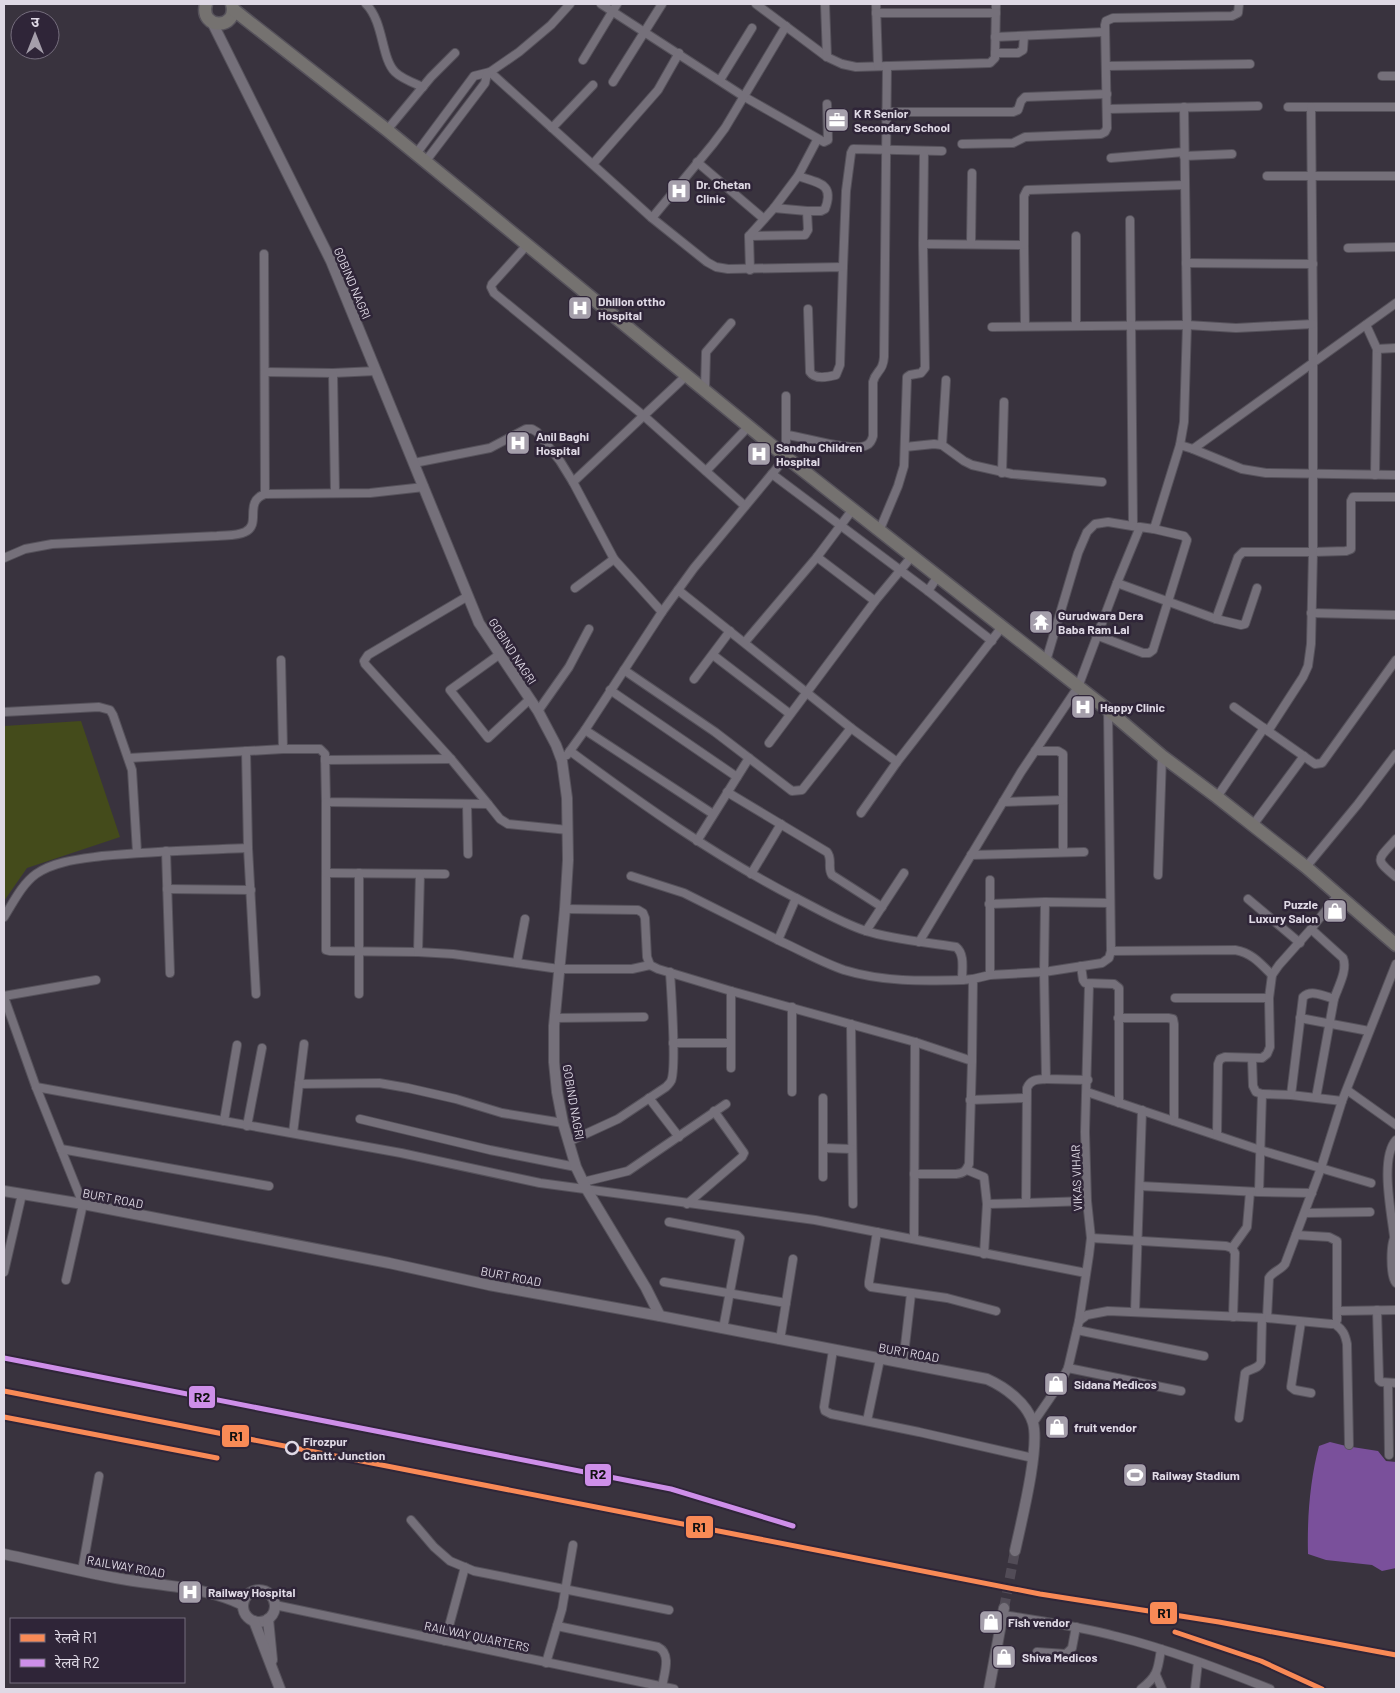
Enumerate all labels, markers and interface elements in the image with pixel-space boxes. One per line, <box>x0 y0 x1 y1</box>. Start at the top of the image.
north arrow <box>10 10 60 60</box>
text: उ <box>31 13 40 30</box>
place label: K R Senior Secondary School <box>854 106 950 134</box>
office icon: K R Senior Secondary School <box>824 107 850 133</box>
place label: Dr. Chetan Clinic <box>696 177 751 205</box>
hospital icon: Dr. Chetan Clinic <box>666 178 692 204</box>
street label: GOBIND NAGRI <box>332 245 374 321</box>
place label: Dhillon ottho Hospital <box>598 294 666 322</box>
hospital icon: Dhillon ottho Hospital <box>567 295 593 321</box>
place label: Anil Baghi Hospital <box>536 429 589 457</box>
hospital icon: Anil Baghi Hospital <box>505 430 531 456</box>
place label: Sandhu Children Hospital <box>776 440 862 468</box>
hospital icon: Sandhu Children Hospital <box>746 441 772 467</box>
place label: Gurudwara Dera Baba Ram Lal <box>1058 608 1143 636</box>
temple icon: Gurudwara Dera Baba Ram Lal <box>1028 609 1054 635</box>
street label: GOBIND NAGRI <box>486 615 540 687</box>
hospital icon: Happy Clinic <box>1070 694 1096 720</box>
place label: Happy Clinic <box>1100 700 1166 714</box>
place label: Puzzle Luxury Salon <box>1249 897 1318 925</box>
shop icon: Puzzle Luxury Salon <box>1322 898 1348 924</box>
street label: GOBIND NAGRI <box>560 1063 588 1141</box>
street label: VIKAS VIHAR <box>1068 1144 1084 1212</box>
street label: BURT ROAD <box>82 1185 144 1211</box>
street label: BURT ROAD <box>480 1263 542 1289</box>
street label: BURT ROAD <box>878 1340 940 1364</box>
shop icon: Sidana Medicos <box>1043 1371 1069 1397</box>
place label: Sidana Medicos <box>1074 1377 1157 1391</box>
line badge: R2 <box>188 1385 216 1409</box>
text: R2 <box>194 1388 210 1405</box>
shop icon: fruit vendor <box>1044 1414 1070 1440</box>
place label: fruit vendor <box>1074 1420 1137 1434</box>
line badge: R1 <box>221 1424 250 1448</box>
text: R1 <box>229 1427 243 1444</box>
place label: Firozpur Cantt. Junction <box>303 1434 385 1462</box>
marker: Firozpur Cantt. Junction <box>285 1441 299 1455</box>
sports icon: Railway Stadium <box>1122 1462 1148 1488</box>
line badge: R2 <box>584 1463 612 1487</box>
text: R2 <box>590 1465 606 1482</box>
place label: Railway Stadium <box>1152 1468 1240 1482</box>
line badge: R1 <box>685 1515 714 1539</box>
text: R1 <box>692 1518 706 1535</box>
street label: RAILWAY ROAD <box>86 1552 166 1580</box>
hospital icon: Railway Hospital <box>177 1579 203 1605</box>
place label: Railway Hospital <box>208 1585 295 1599</box>
line badge: R1 <box>1149 1601 1178 1625</box>
text: R1 <box>1157 1604 1171 1621</box>
shop icon: Fish vendor <box>978 1609 1004 1635</box>
place label: Fish vendor <box>1008 1615 1070 1629</box>
legend <box>10 1618 185 1683</box>
street label: RAILWAY QUARTERS <box>423 1618 531 1654</box>
text: रेलवे R1 <box>54 1628 97 1646</box>
shop icon: Shiva Medicos <box>991 1644 1017 1670</box>
place label: Shiva Medicos <box>1022 1650 1097 1664</box>
text: रेलवे R2 <box>54 1653 100 1671</box>

